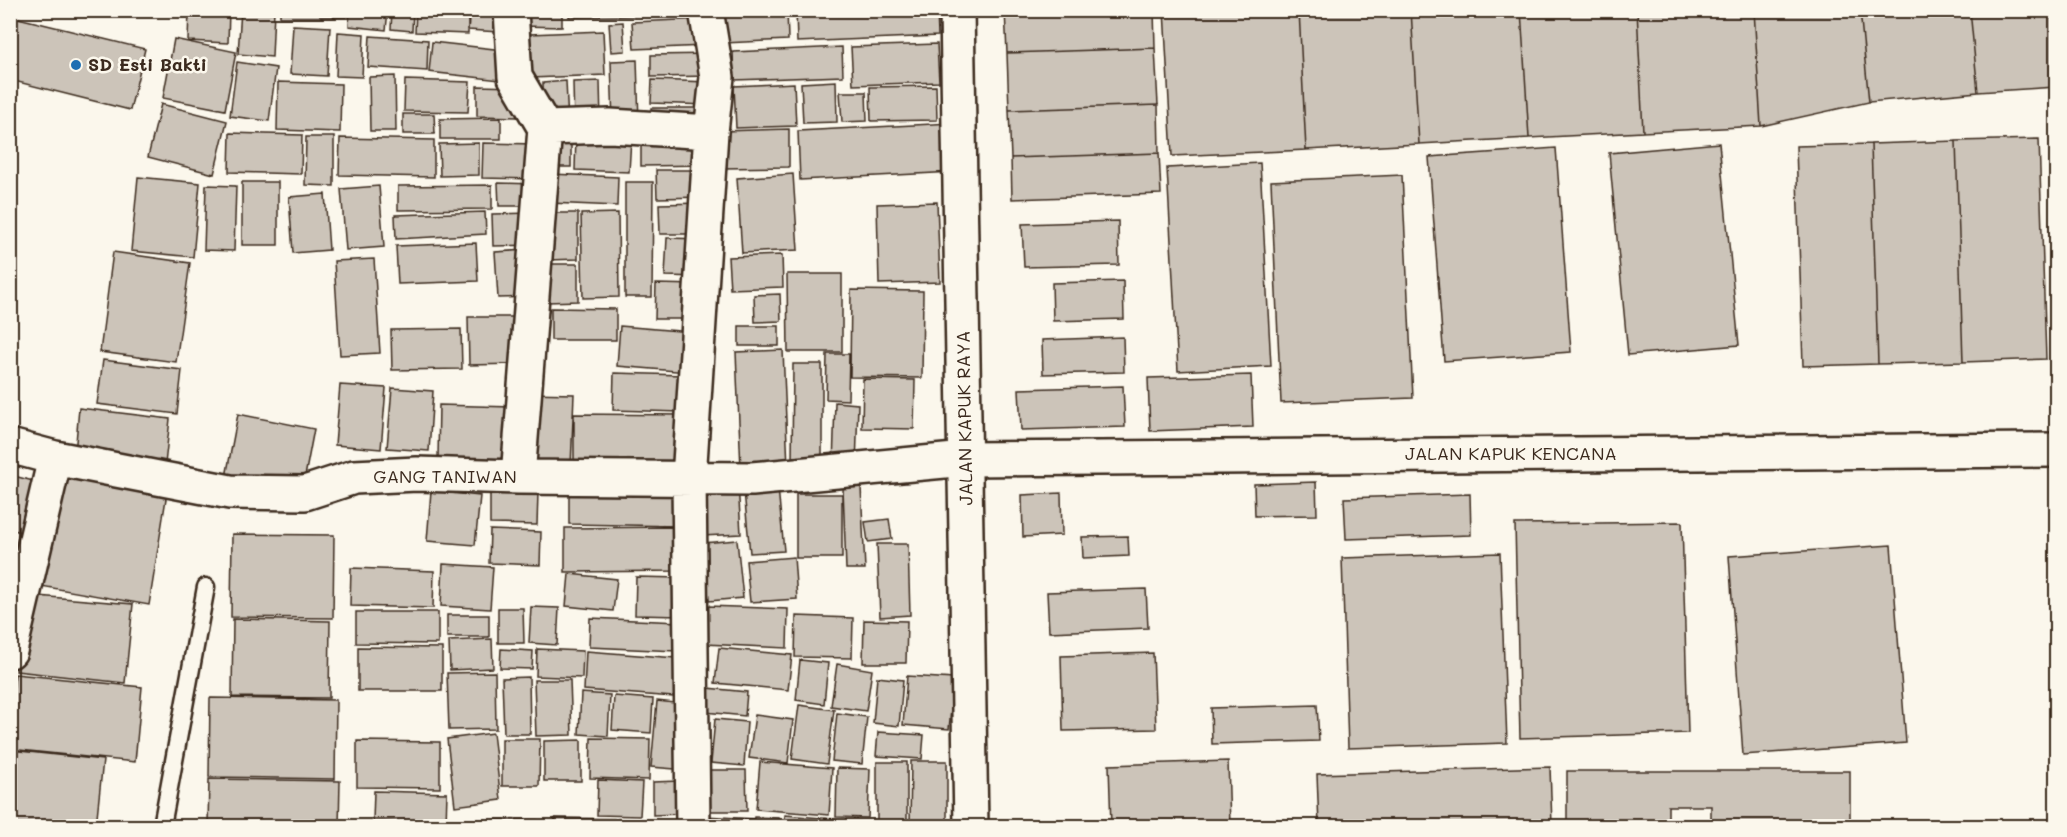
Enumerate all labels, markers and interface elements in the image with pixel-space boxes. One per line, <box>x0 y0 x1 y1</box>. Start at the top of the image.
place label: SD Esti Bakti <box>88 52 207 76</box>
marker: SD Esti Bakti <box>69 58 83 72</box>
street label: JALAN KAPUK RAYA <box>950 331 978 506</box>
street label: JALAN KAPUK KENCANA <box>1405 441 1617 465</box>
street label: GANG TANIWAN <box>373 464 517 488</box>

